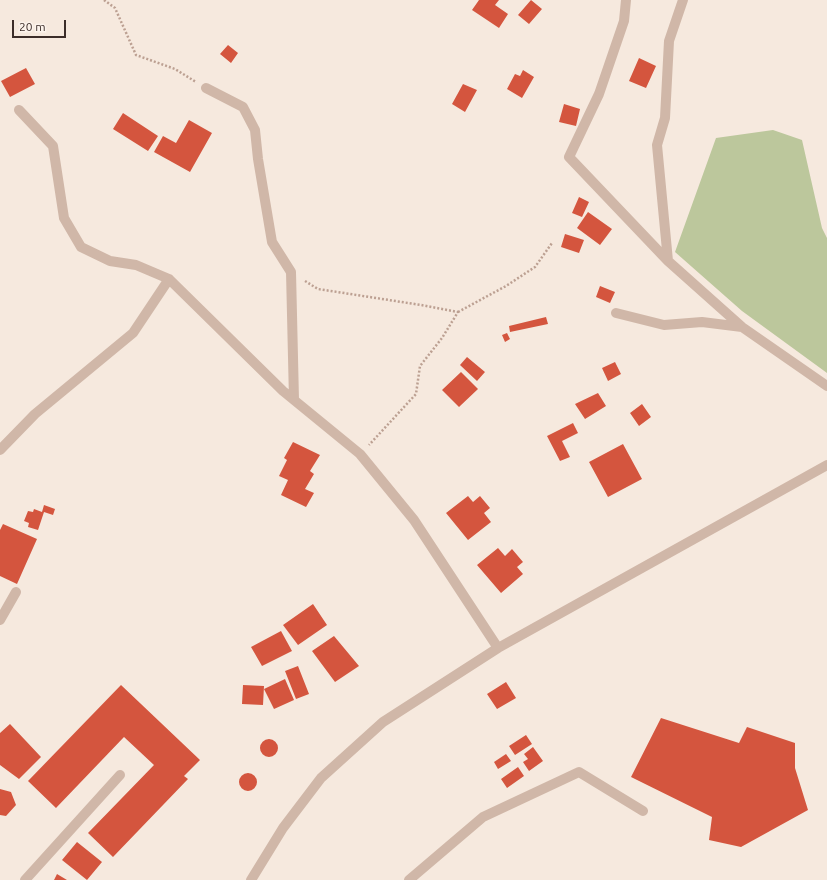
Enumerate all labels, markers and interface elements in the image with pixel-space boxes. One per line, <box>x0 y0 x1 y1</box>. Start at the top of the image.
scale bar <box>14 12 68 38</box>
text: 20 m <box>19 20 46 33</box>

